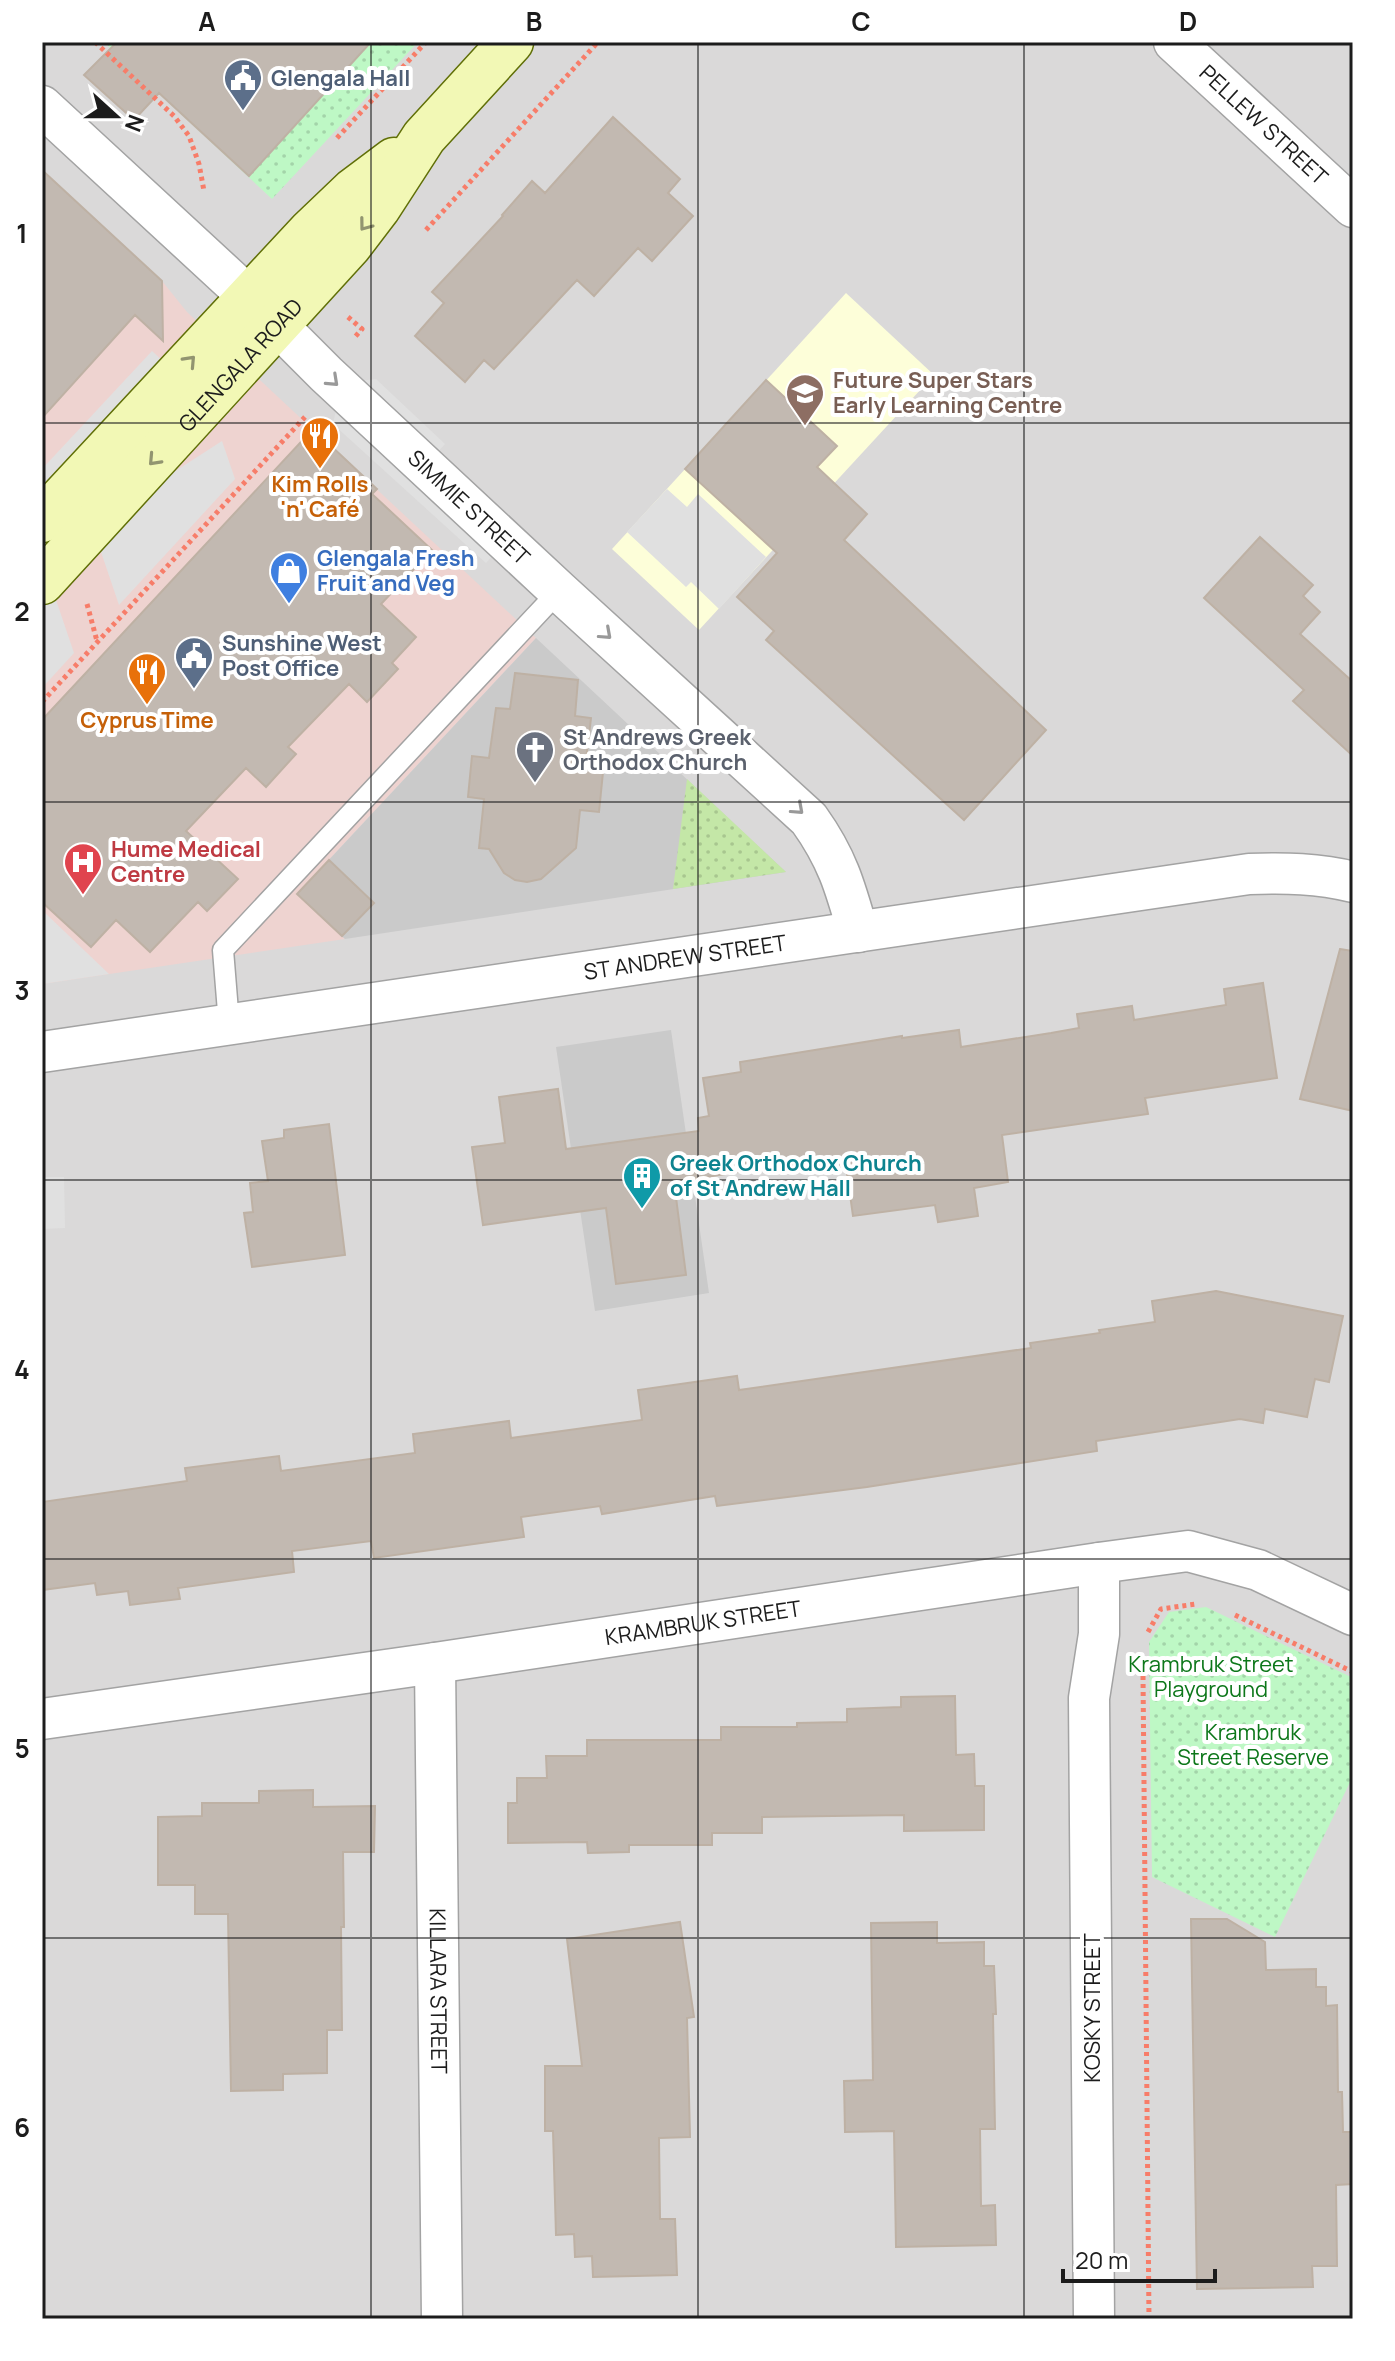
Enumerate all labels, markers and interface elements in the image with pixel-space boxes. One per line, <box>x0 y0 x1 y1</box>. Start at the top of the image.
text: A <box>198 3 216 39</box>
text: B <box>526 3 542 39</box>
text: C <box>851 3 871 39</box>
text: D <box>1179 3 1197 39</box>
public building icon: Glengala Hall <box>222 57 264 112</box>
street label: PELLEW STREET <box>1193 58 1334 192</box>
place label: Glengala Hall <box>271 63 410 93</box>
north arrow <box>76 76 156 156</box>
text: N <box>118 110 152 136</box>
text: 1 <box>16 215 28 251</box>
one-way arrow <box>360 216 375 231</box>
street label: GLENGALA ROAD <box>172 292 309 438</box>
one-way arrow <box>181 355 195 370</box>
place label: Future Super Stars Early Learning Centre <box>833 365 1062 420</box>
one-way arrow <box>324 371 339 385</box>
school or university icon: Future Super Stars Early Learning Centre <box>784 372 826 427</box>
restaurant icon: Kim Rolls 'n' Café <box>299 415 341 470</box>
street label: SIMMIE STREET <box>402 443 537 572</box>
one-way arrow <box>149 451 164 465</box>
place label: Kim Rolls 'n' Café <box>272 469 369 524</box>
place label: Glengala Fresh Fruit and Veg <box>317 543 474 598</box>
shop icon: Glengala Fresh Fruit and Veg <box>268 550 310 605</box>
text: 2 <box>14 593 30 629</box>
one-way arrow <box>597 624 611 639</box>
place label: Sunshine West Post Office <box>222 628 382 683</box>
public building icon: Sunshine West Post Office <box>173 635 215 690</box>
restaurant icon: Cyprus Time <box>126 651 168 706</box>
place label: Cyprus Time <box>80 705 214 735</box>
place label: St Andrews Greek Orthodox Church <box>563 722 752 777</box>
church icon: St Andrews Greek Orthodox Church <box>514 729 556 784</box>
one-way arrow <box>789 799 804 813</box>
place label: Hume Medical Centre <box>111 834 261 889</box>
hospital icon: Hume Medical Centre <box>62 841 104 896</box>
street label: ST ANDREW STREET <box>582 927 788 987</box>
text: 3 <box>14 972 30 1008</box>
place label: Greek Orthodox Church of St Andrew Hall <box>670 1148 922 1203</box>
building icon: Greek Orthodox Church of St Andrew Hall <box>621 1155 663 1210</box>
text: 4 <box>14 1351 30 1387</box>
street label: KRAMBRUK STREET <box>603 1593 803 1652</box>
park label: Krambruk Street Playground <box>1128 1649 1294 1704</box>
park label: Krambruk Street Reserve <box>1177 1717 1329 1772</box>
text: 5 <box>14 1730 30 1766</box>
street label: KILLARA STREET <box>423 1908 454 2074</box>
street label: KOSKY STREET <box>1077 1933 1107 2083</box>
text: 6 <box>14 2109 30 2145</box>
scale bar <box>1063 2233 1215 2283</box>
text: 20 m <box>1075 2243 1128 2276</box>

